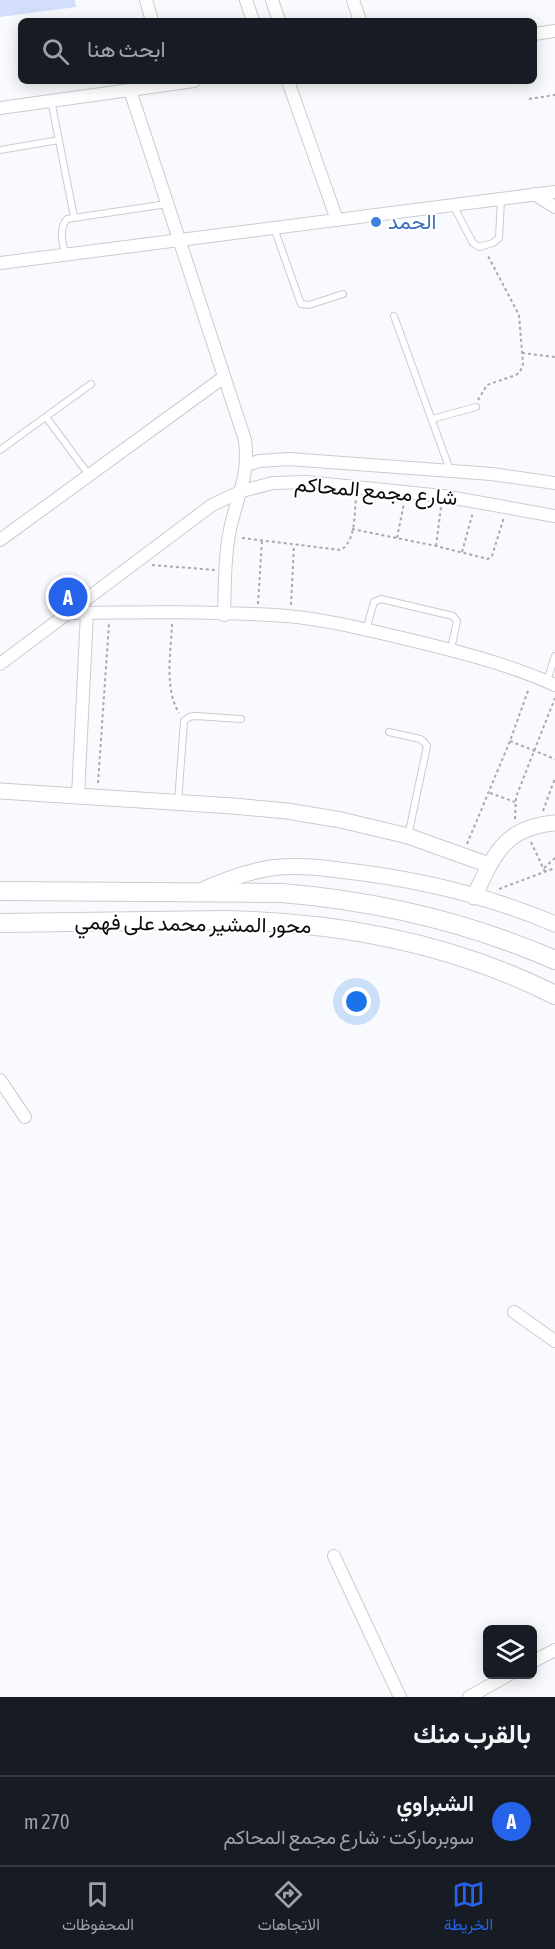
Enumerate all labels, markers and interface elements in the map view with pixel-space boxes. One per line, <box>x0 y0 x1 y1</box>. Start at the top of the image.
search box <box>18 18 537 84</box>
icon: search <box>39 35 72 68</box>
text: ابحث هنا <box>87 36 166 62</box>
place label: الحمد <box>388 209 436 233</box>
marker: الحمد <box>369 215 383 229</box>
street label: شارع مجمع المحاكم <box>293 471 459 512</box>
pin: A <box>48 574 88 620</box>
street label: محور المشير محمد على فهمي <box>74 909 312 943</box>
your location <box>342 987 371 1016</box>
map controls <box>483 1625 537 1679</box>
button: layers <box>483 1625 537 1679</box>
text: بالقرب منك <box>413 1719 531 1749</box>
text: الشبراوي <box>396 1790 474 1816</box>
text: 270 m <box>24 1810 69 1833</box>
text: A <box>507 1810 516 1833</box>
text: سوبرماركت · شارع مجمع المحاكم <box>223 1825 474 1848</box>
tab: المحفوظات <box>62 1878 134 1939</box>
tab: الاتجاهات <box>258 1878 320 1939</box>
tab: الخريطة <box>444 1878 493 1939</box>

